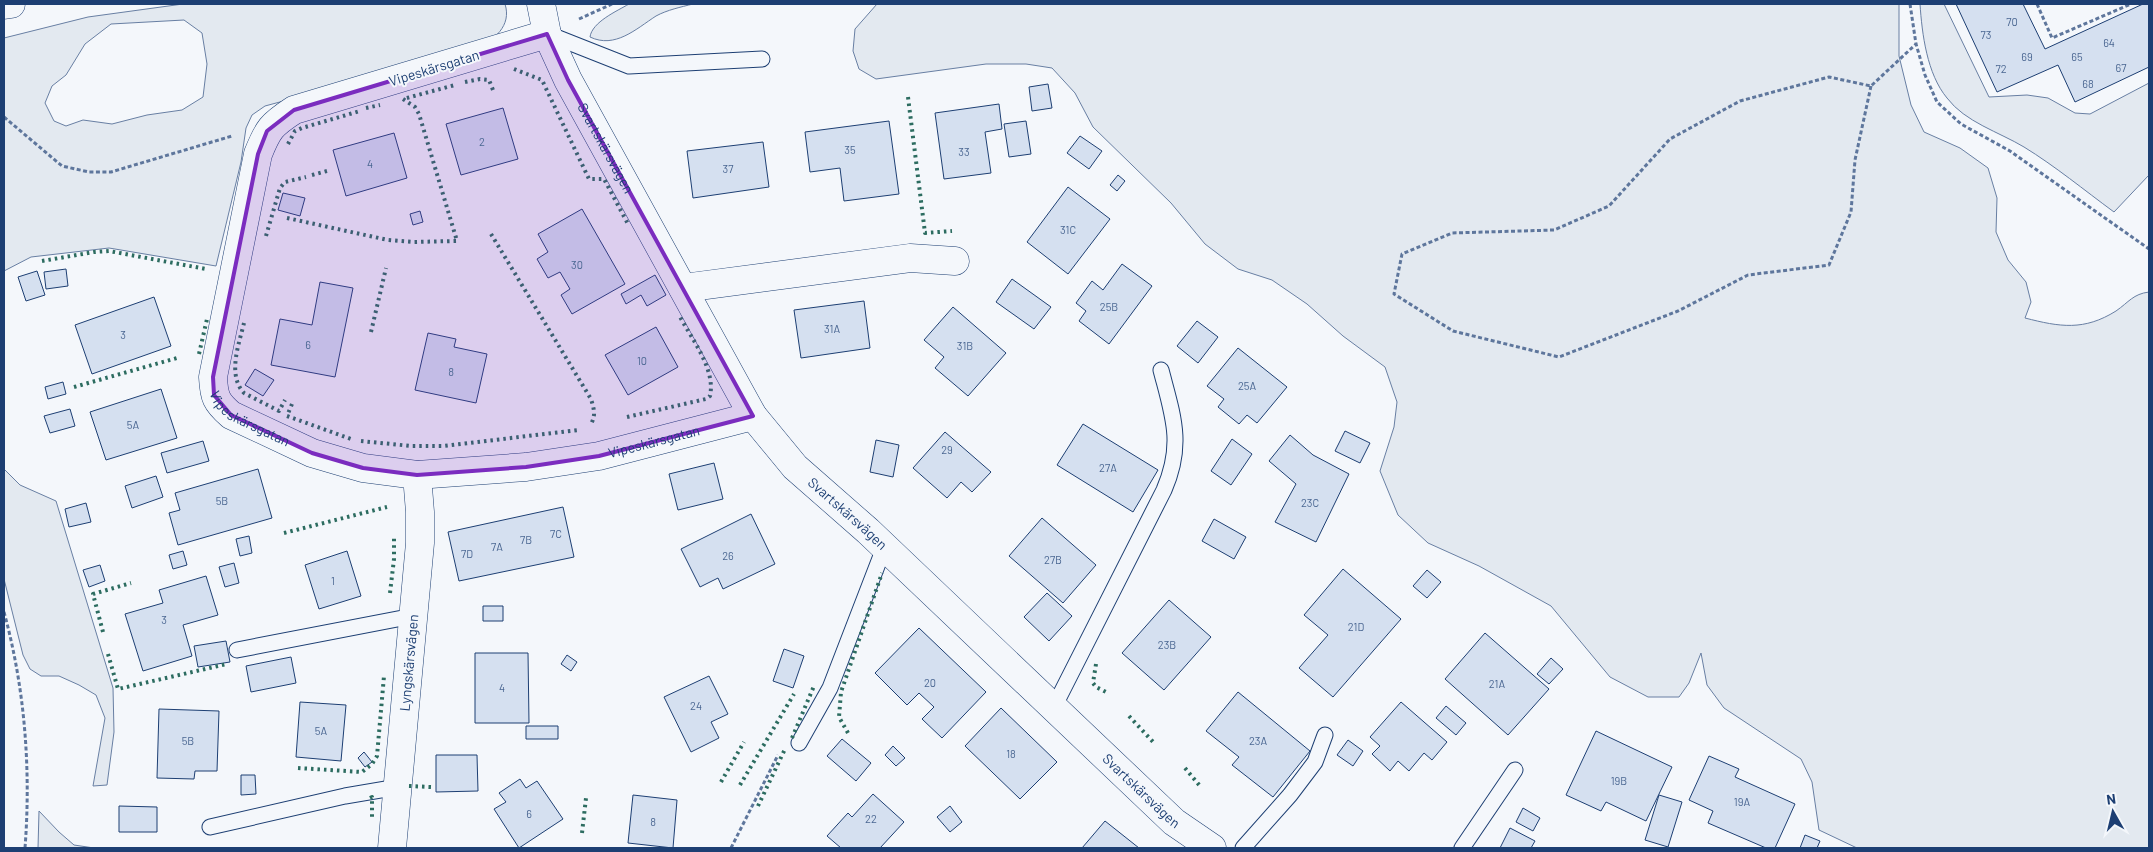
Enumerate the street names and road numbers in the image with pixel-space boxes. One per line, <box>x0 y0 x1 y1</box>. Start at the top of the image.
street label: Vipeskärsgatan <box>387 46 481 89</box>
street label: Svartskärsvägen <box>574 100 638 196</box>
street label: Vipeskärsgatan <box>207 389 293 449</box>
street label: Vipeskärsgatan <box>606 421 701 461</box>
street label: Svartskärsvägen <box>805 473 891 553</box>
street label: Lyngskärsvägen <box>396 613 421 712</box>
street label: Svartskärsvägen <box>1099 750 1183 831</box>

